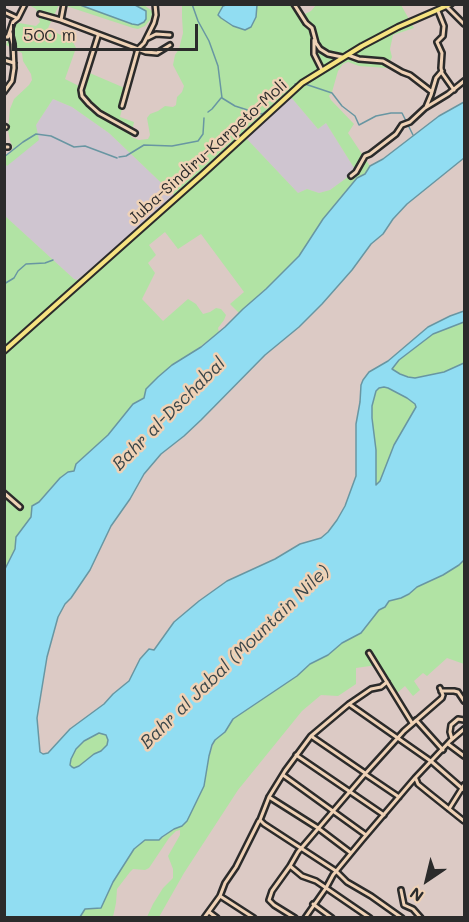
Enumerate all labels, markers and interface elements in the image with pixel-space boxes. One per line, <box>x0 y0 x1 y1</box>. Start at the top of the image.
scale bar <box>15 12 201 50</box>
text: 500 m <box>23 22 76 46</box>
street label: Juba-Sindiru-Karpeto-Moli <box>124 75 292 229</box>
water label: Bahr al-Dschabal <box>108 353 230 475</box>
water label: Bahr al Jabal (Mountain Nile) <box>136 561 334 753</box>
north arrow <box>397 850 457 910</box>
text: N <box>405 883 427 907</box>

